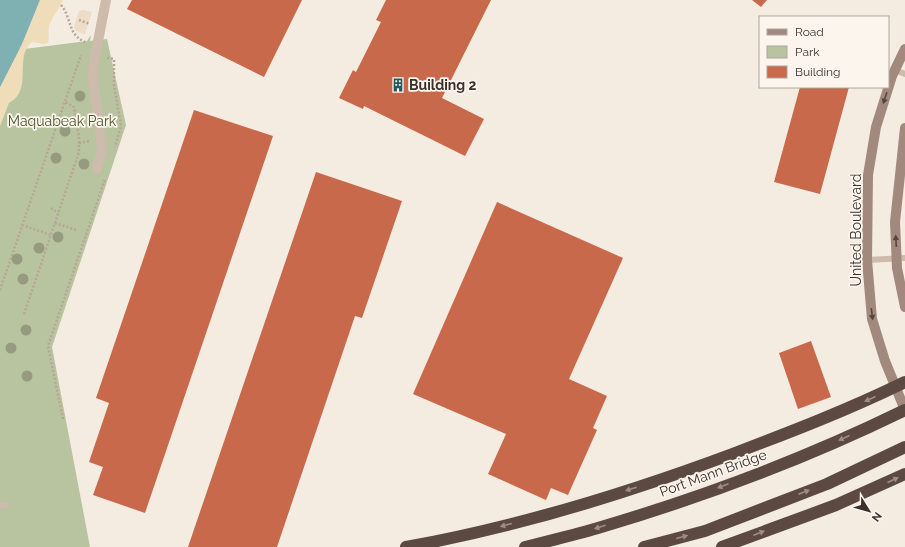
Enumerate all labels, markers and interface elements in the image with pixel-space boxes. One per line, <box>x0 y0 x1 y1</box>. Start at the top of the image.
legend <box>759 16 889 88</box>
text: Road <box>795 25 824 39</box>
text: Park <box>795 45 820 59</box>
text: Building <box>795 65 841 79</box>
building icon: Building 2 <box>390 77 406 93</box>
place label: Building 2 <box>409 77 476 93</box>
one-way arrow <box>882 92 888 104</box>
park label: Maquabeak Park <box>8 113 117 129</box>
street label: United Boulevard <box>848 174 864 286</box>
one-way arrow <box>893 234 899 247</box>
one-way arrow <box>869 308 875 320</box>
one-way arrow <box>864 396 876 402</box>
one-way arrow <box>839 435 850 441</box>
street label: Port Mann Bridge <box>657 446 769 500</box>
one-way arrow <box>887 476 899 482</box>
one-way arrow <box>717 483 729 489</box>
one-way arrow <box>624 487 636 493</box>
one-way arrow <box>799 489 811 495</box>
north arrow <box>849 491 889 531</box>
text: N <box>869 509 884 524</box>
one-way arrow <box>500 522 512 528</box>
one-way arrow <box>594 524 606 530</box>
one-way arrow <box>753 530 765 536</box>
one-way arrow <box>676 534 688 540</box>

